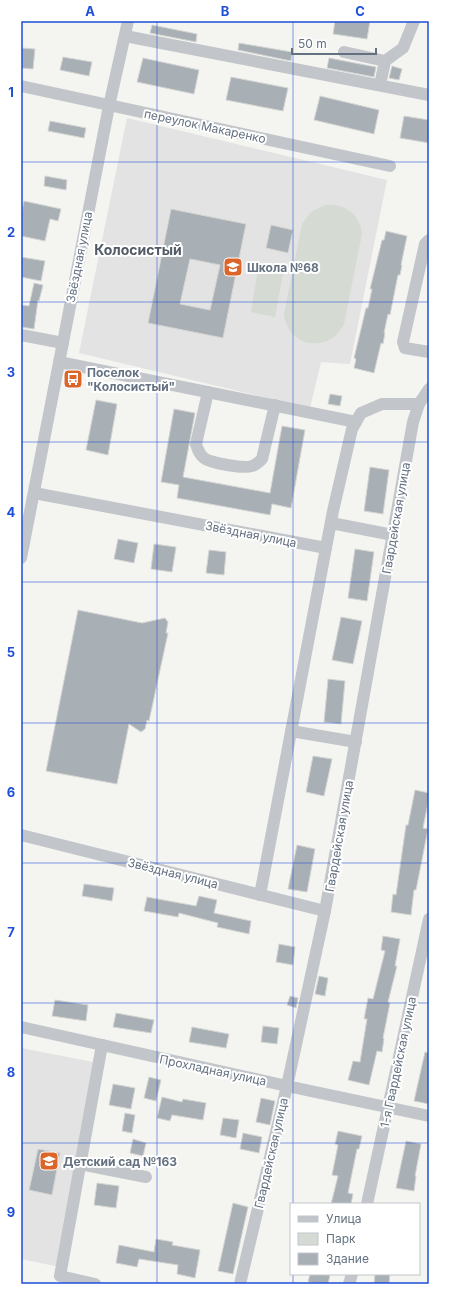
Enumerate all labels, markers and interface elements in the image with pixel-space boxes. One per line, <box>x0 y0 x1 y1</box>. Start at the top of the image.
text: A <box>85 3 95 19</box>
text: B <box>221 3 230 19</box>
text: C <box>355 3 365 19</box>
scale bar <box>292 30 376 56</box>
text: 50 m <box>298 36 327 51</box>
text: 1 <box>8 84 14 100</box>
street label: переулок Макаренко <box>143 106 267 146</box>
street label: Звёздная улица <box>63 210 95 304</box>
text: 2 <box>7 224 15 240</box>
district label: Колосистый <box>94 241 182 258</box>
school or university icon: Школа №68 <box>222 256 244 278</box>
place label: Школа №68 <box>247 260 319 275</box>
text: 3 <box>7 364 15 380</box>
place label: Поселок "Колосистый" <box>87 365 175 394</box>
bus stop icon: Поселок "Колосистый" <box>62 368 84 390</box>
street label: Гвардейская улица <box>379 461 413 575</box>
text: 4 <box>7 504 16 520</box>
street label: Звёздная улица <box>204 518 298 550</box>
text: 5 <box>7 644 15 660</box>
street label: Гвардейская улица <box>322 779 356 893</box>
text: 6 <box>7 784 15 800</box>
street label: Звёздная улица <box>126 855 220 891</box>
text: 7 <box>7 924 15 940</box>
street label: 1-я Гвардейская улица <box>377 995 419 1129</box>
street label: Прохладная улица <box>158 1051 268 1089</box>
text: 8 <box>7 1064 15 1080</box>
street label: Гвардейская улица <box>251 1096 291 1210</box>
school or university icon: Детский cад №163 <box>38 1150 60 1172</box>
place label: Детский cад №163 <box>63 1154 177 1169</box>
legend <box>290 1203 420 1275</box>
text: 9 <box>7 1204 15 1220</box>
text: Улица <box>326 1211 361 1226</box>
text: Парк <box>326 1231 356 1246</box>
text: Здание <box>326 1251 369 1266</box>

